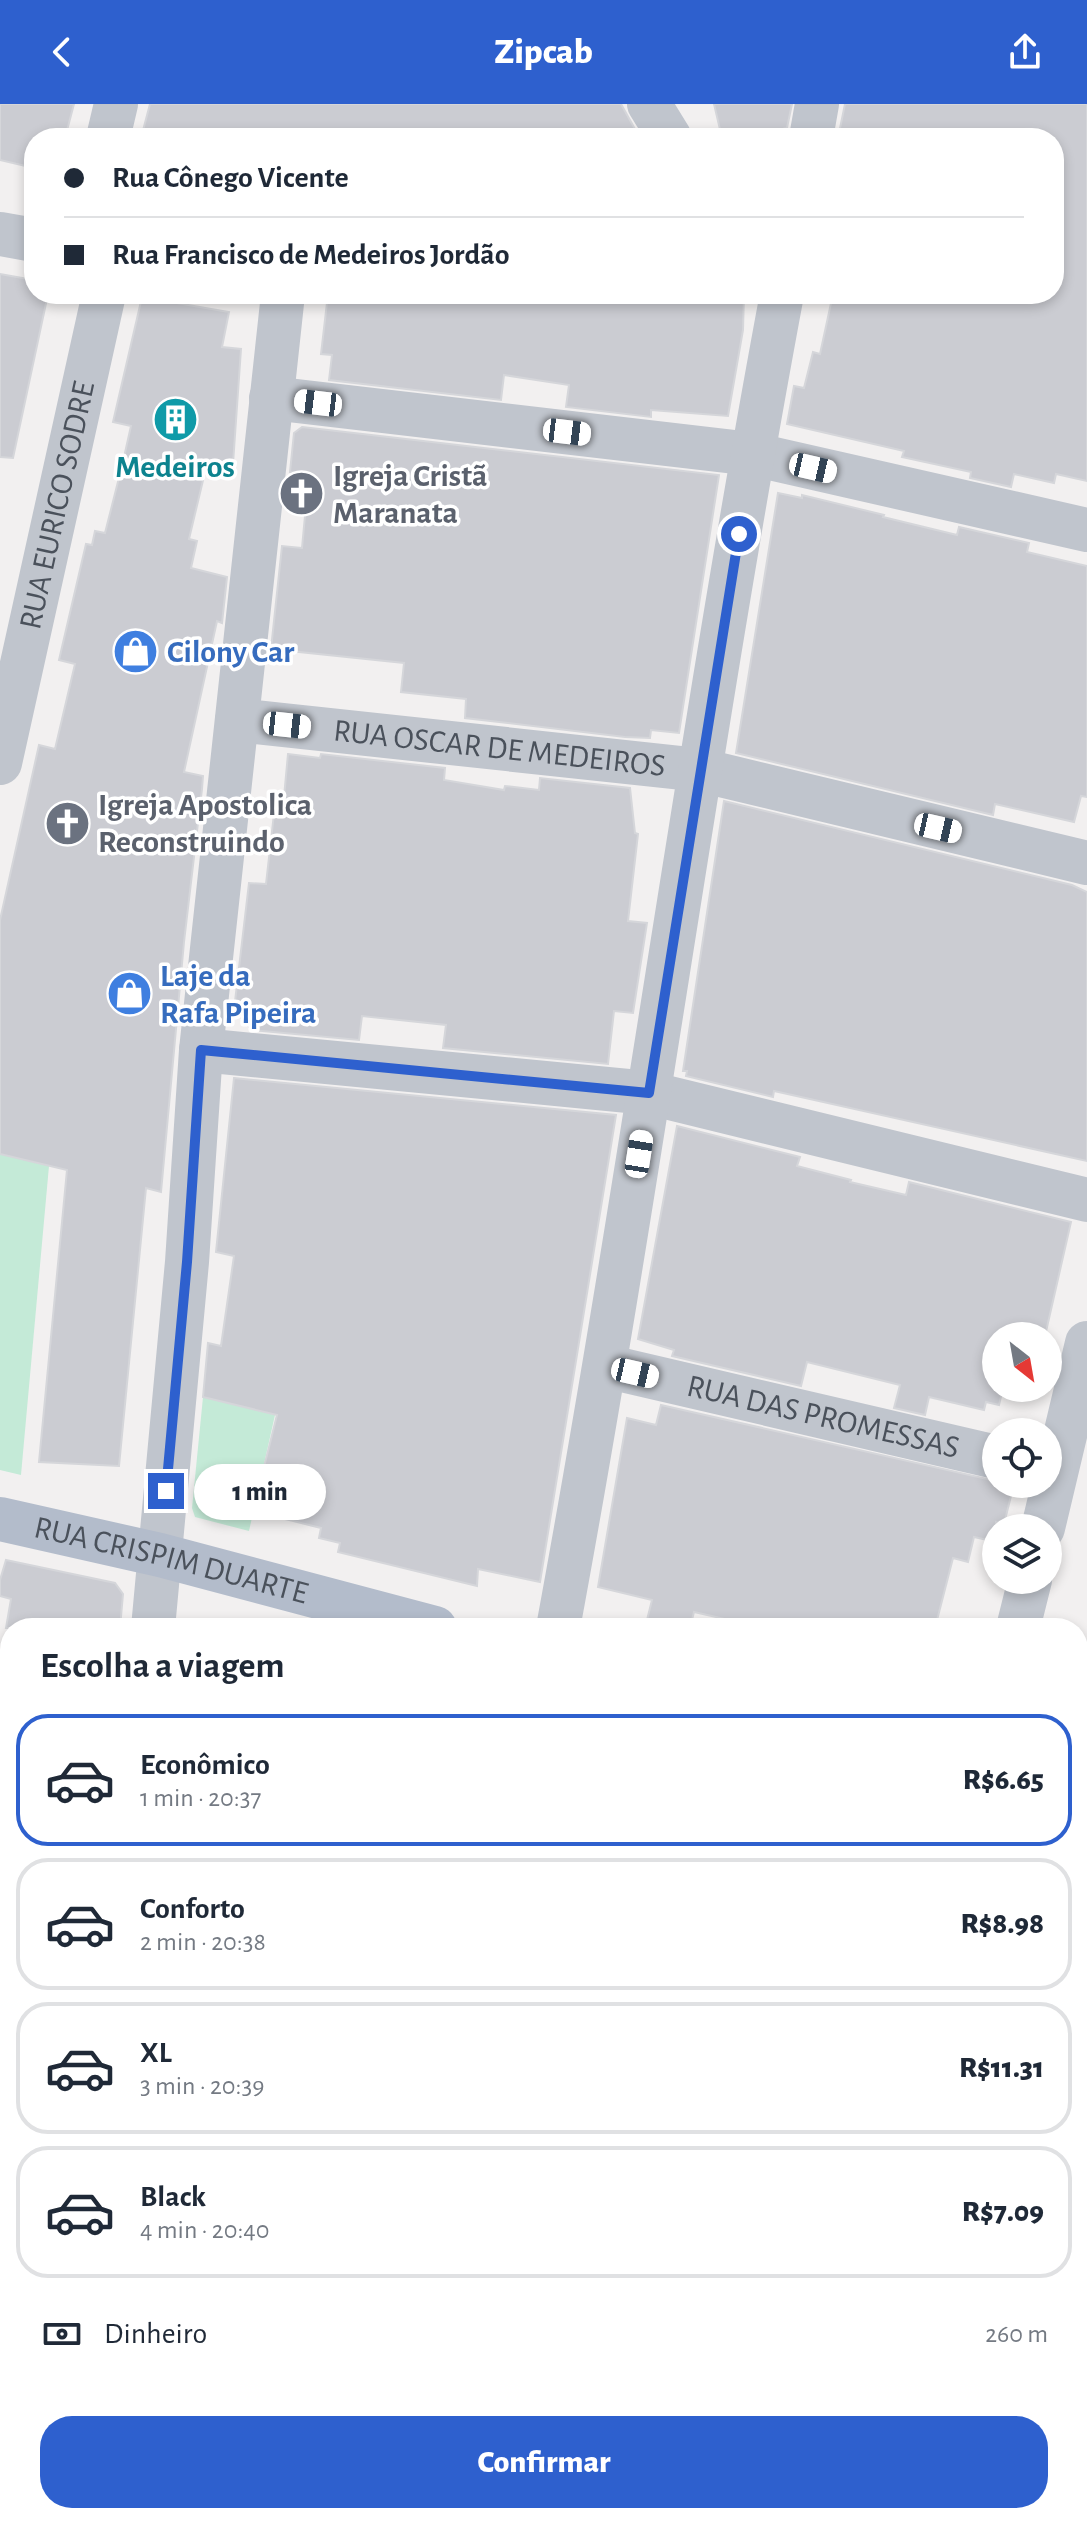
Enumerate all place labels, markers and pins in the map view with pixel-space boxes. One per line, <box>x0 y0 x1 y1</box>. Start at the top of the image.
building icon: Medeiros <box>151 396 199 444</box>
place label: Medeiros <box>115 451 235 483</box>
place label: Igreja Cristã Maranata <box>333 460 487 529</box>
church icon: Igreja Cristã Maranata <box>278 470 326 518</box>
shop icon: Cilony Car <box>112 628 160 676</box>
place label: Cilony Car <box>167 636 294 668</box>
place label: Igreja Apostolica Reconstruindo <box>98 789 312 858</box>
church icon: Igreja Apostolica Reconstruindo <box>43 799 91 847</box>
place label: Laje da Rafa Pipeira <box>160 960 316 1029</box>
shop icon: Laje da Rafa Pipeira <box>105 970 153 1018</box>

